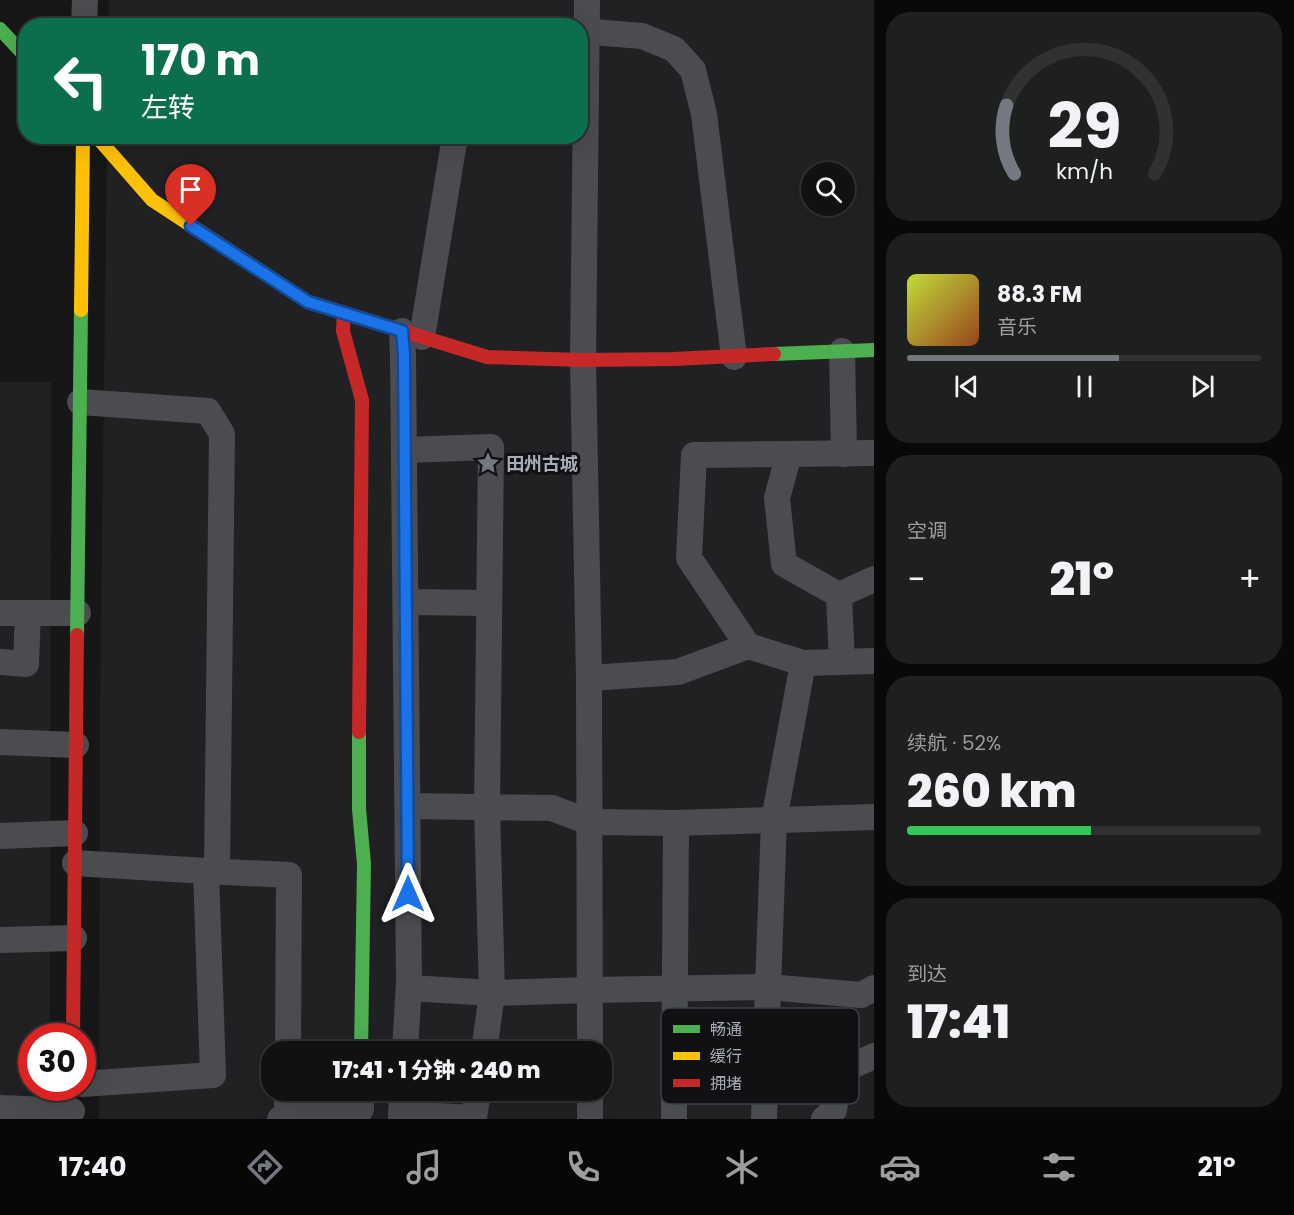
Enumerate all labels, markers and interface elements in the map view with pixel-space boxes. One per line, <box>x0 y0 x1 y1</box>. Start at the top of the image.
text: 170 m <box>141 31 260 90</box>
icon: left <box>42 42 120 120</box>
text: 29 <box>1047 82 1121 170</box>
text: 左转 <box>141 89 195 126</box>
text: km/h <box>1055 156 1113 187</box>
map controls <box>801 162 855 216</box>
button: search <box>801 162 855 216</box>
pin <box>165 164 216 226</box>
icon: arrive <box>174 173 207 206</box>
text: 88.3 FM <box>997 279 1082 310</box>
text: 音乐 <box>997 313 1037 341</box>
icon: previous <box>950 370 983 403</box>
icon: pause <box>1068 370 1101 403</box>
icon: next <box>1186 370 1219 403</box>
place icon: 田州古城 <box>475 450 501 476</box>
place label: 田州古城 <box>506 451 578 476</box>
text: 空调 <box>907 517 947 545</box>
text: 21° <box>1050 548 1114 611</box>
text: − <box>907 556 925 603</box>
text: + <box>1238 556 1261 603</box>
text: 续航 · 52% <box>907 729 1001 757</box>
text: 260 km <box>907 760 1076 823</box>
position arrow <box>376 862 440 926</box>
text: 到达 <box>907 960 947 988</box>
text: 17:41 <box>907 991 1010 1054</box>
legend <box>661 1008 859 1104</box>
text: 畅通 <box>710 1018 742 1041</box>
speed limit sign: 30 <box>18 1023 96 1101</box>
text: 缓行 <box>710 1045 742 1068</box>
text: 17:41 · 1 分钟 · 240 m <box>332 1055 541 1086</box>
text: 拥堵 <box>710 1072 742 1095</box>
icon: directions <box>244 1146 286 1188</box>
icon: music <box>403 1146 445 1188</box>
icon: phone <box>562 1146 604 1188</box>
icon: climate <box>721 1146 763 1188</box>
icon: car <box>879 1146 921 1188</box>
icon: filters <box>1038 1146 1080 1188</box>
text: 17:40 <box>58 1148 127 1185</box>
text: 21° <box>1197 1148 1236 1185</box>

